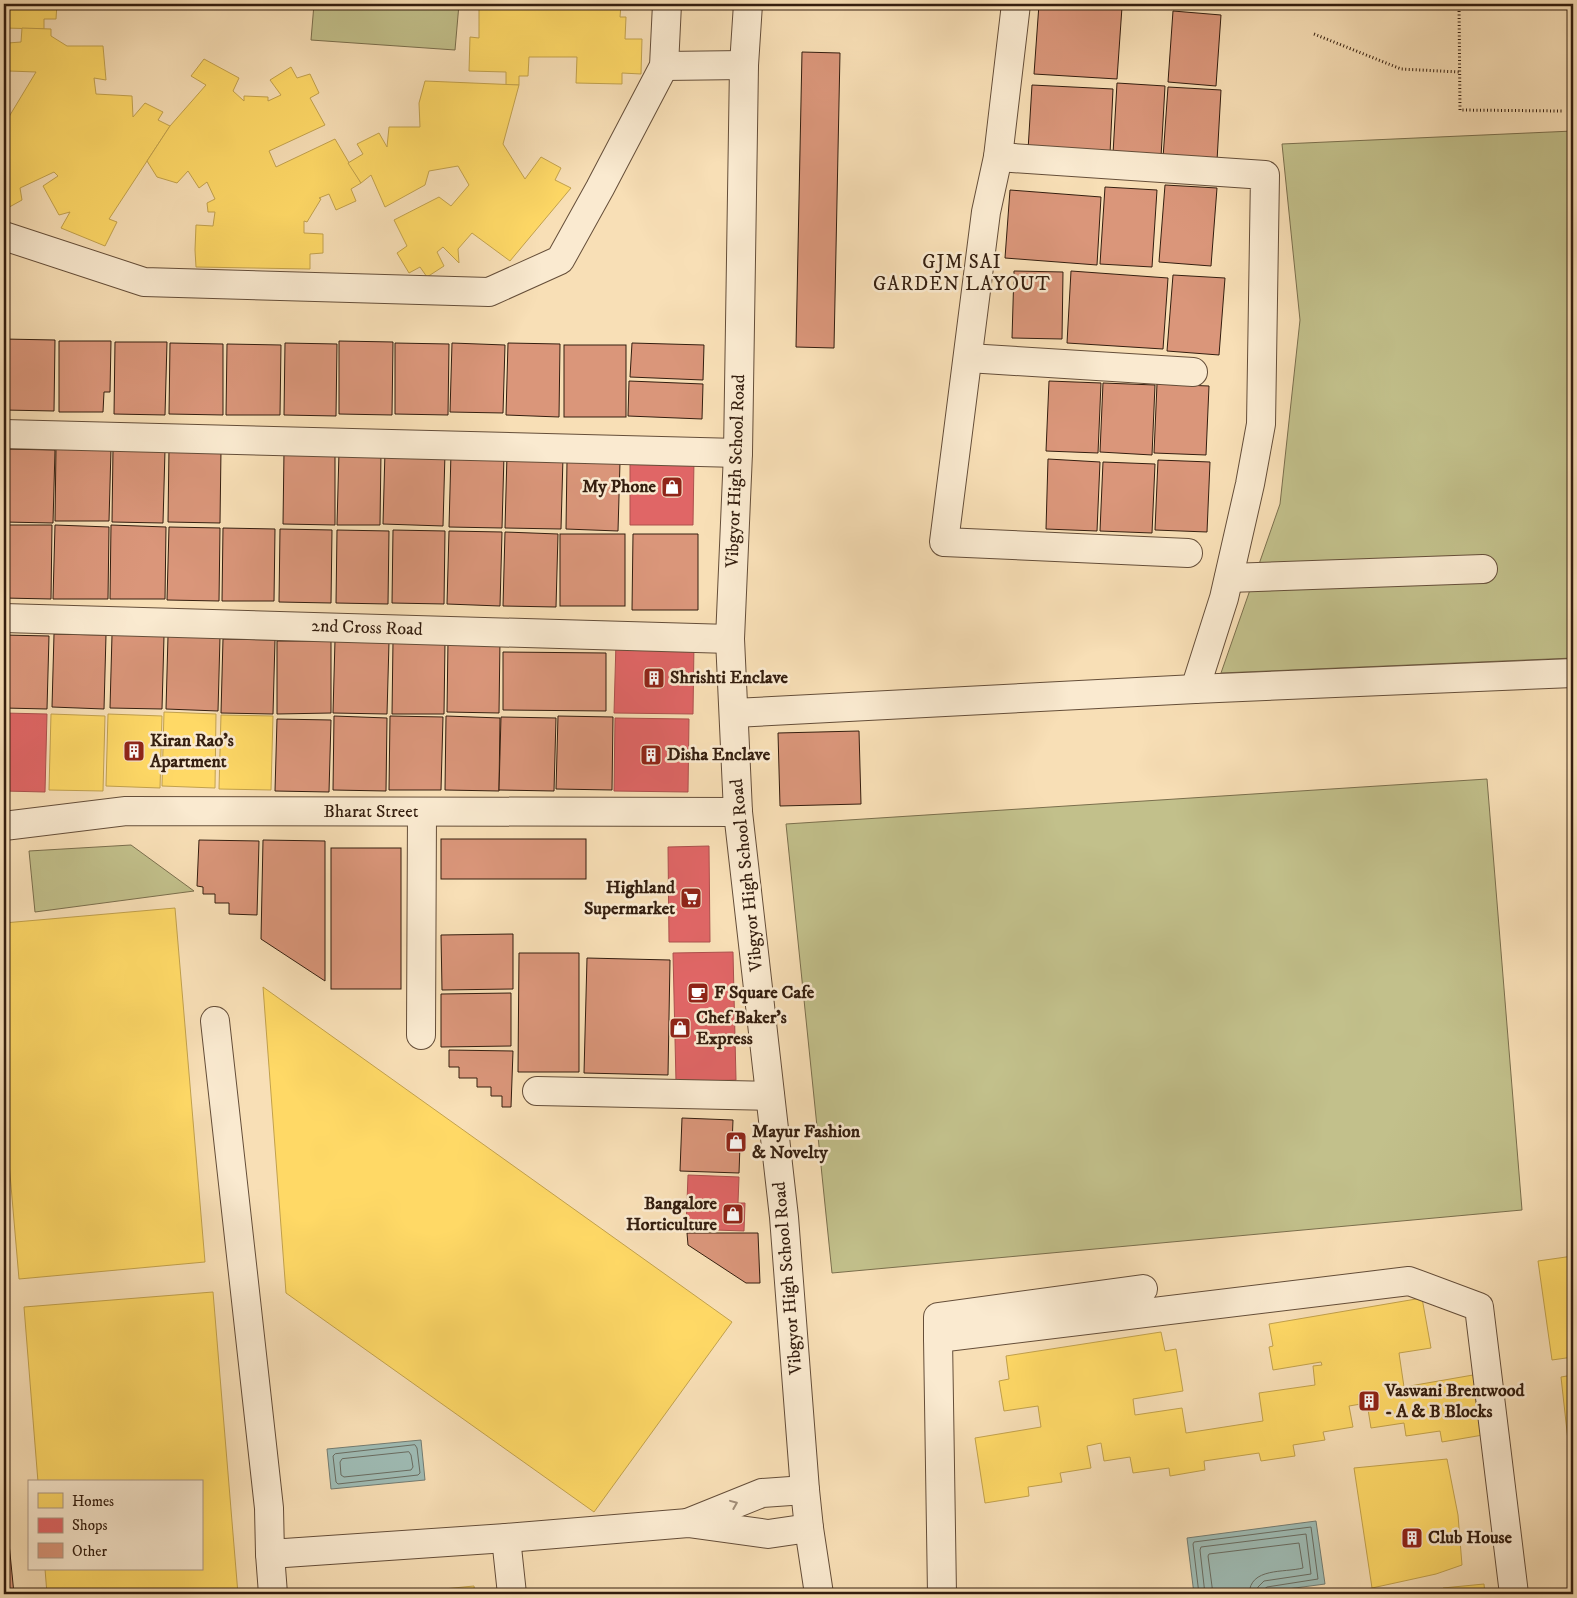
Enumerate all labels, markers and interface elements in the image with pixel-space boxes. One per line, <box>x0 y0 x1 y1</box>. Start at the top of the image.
district label: GJM SAI GARDEN LAYOUT <box>873 251 1051 296</box>
street label: Vibgyor High School Road <box>722 374 750 569</box>
shop icon: My Phone <box>660 475 684 499</box>
place label: My Phone <box>582 476 657 498</box>
street label: 2nd Cross Road <box>311 615 423 641</box>
building icon: Shrishti Enclave <box>642 666 666 690</box>
place label: Shrishti Enclave <box>670 667 789 689</box>
place label: Kiran Rao's Apartment <box>149 730 234 773</box>
building icon: Kiran Rao's Apartment <box>122 739 146 763</box>
building icon: Disha Enclave <box>639 743 663 767</box>
place label: Disha Enclave <box>667 744 771 766</box>
street label: Vibgyor High School Road <box>726 778 768 973</box>
street label: Bharat Street <box>324 801 419 823</box>
place label: Highland Supermarket <box>584 877 676 920</box>
supermarket icon: Highland Supermarket <box>679 886 703 910</box>
cafe icon: F Square Cafe <box>686 981 710 1005</box>
place label: F Square Cafe <box>714 982 815 1004</box>
place label: Chef Baker's Express <box>696 1007 787 1050</box>
shop icon: Chef Baker's Express <box>668 1016 692 1040</box>
place label: Mayur Fashion & Novelty <box>752 1121 861 1164</box>
shop icon: Mayur Fashion & Novelty <box>724 1130 748 1154</box>
street label: Vibgyor High School Road <box>769 1181 807 1376</box>
place label: Bangalore Horticulture <box>626 1193 718 1236</box>
shop icon: Bangalore Horticulture <box>721 1202 745 1226</box>
place label: Vaswani Brentwood - A & B Blocks <box>1384 1380 1525 1423</box>
building icon: Vaswani Brentwood - A & B Blocks <box>1357 1389 1381 1413</box>
legend <box>28 1480 202 1570</box>
text: Homes <box>72 1492 114 1511</box>
one-way arrow <box>729 1500 737 1510</box>
text: Shops <box>72 1516 108 1535</box>
building icon: Club House <box>1400 1526 1424 1550</box>
place label: Club House <box>1428 1527 1513 1549</box>
text: Other <box>72 1542 107 1561</box>

